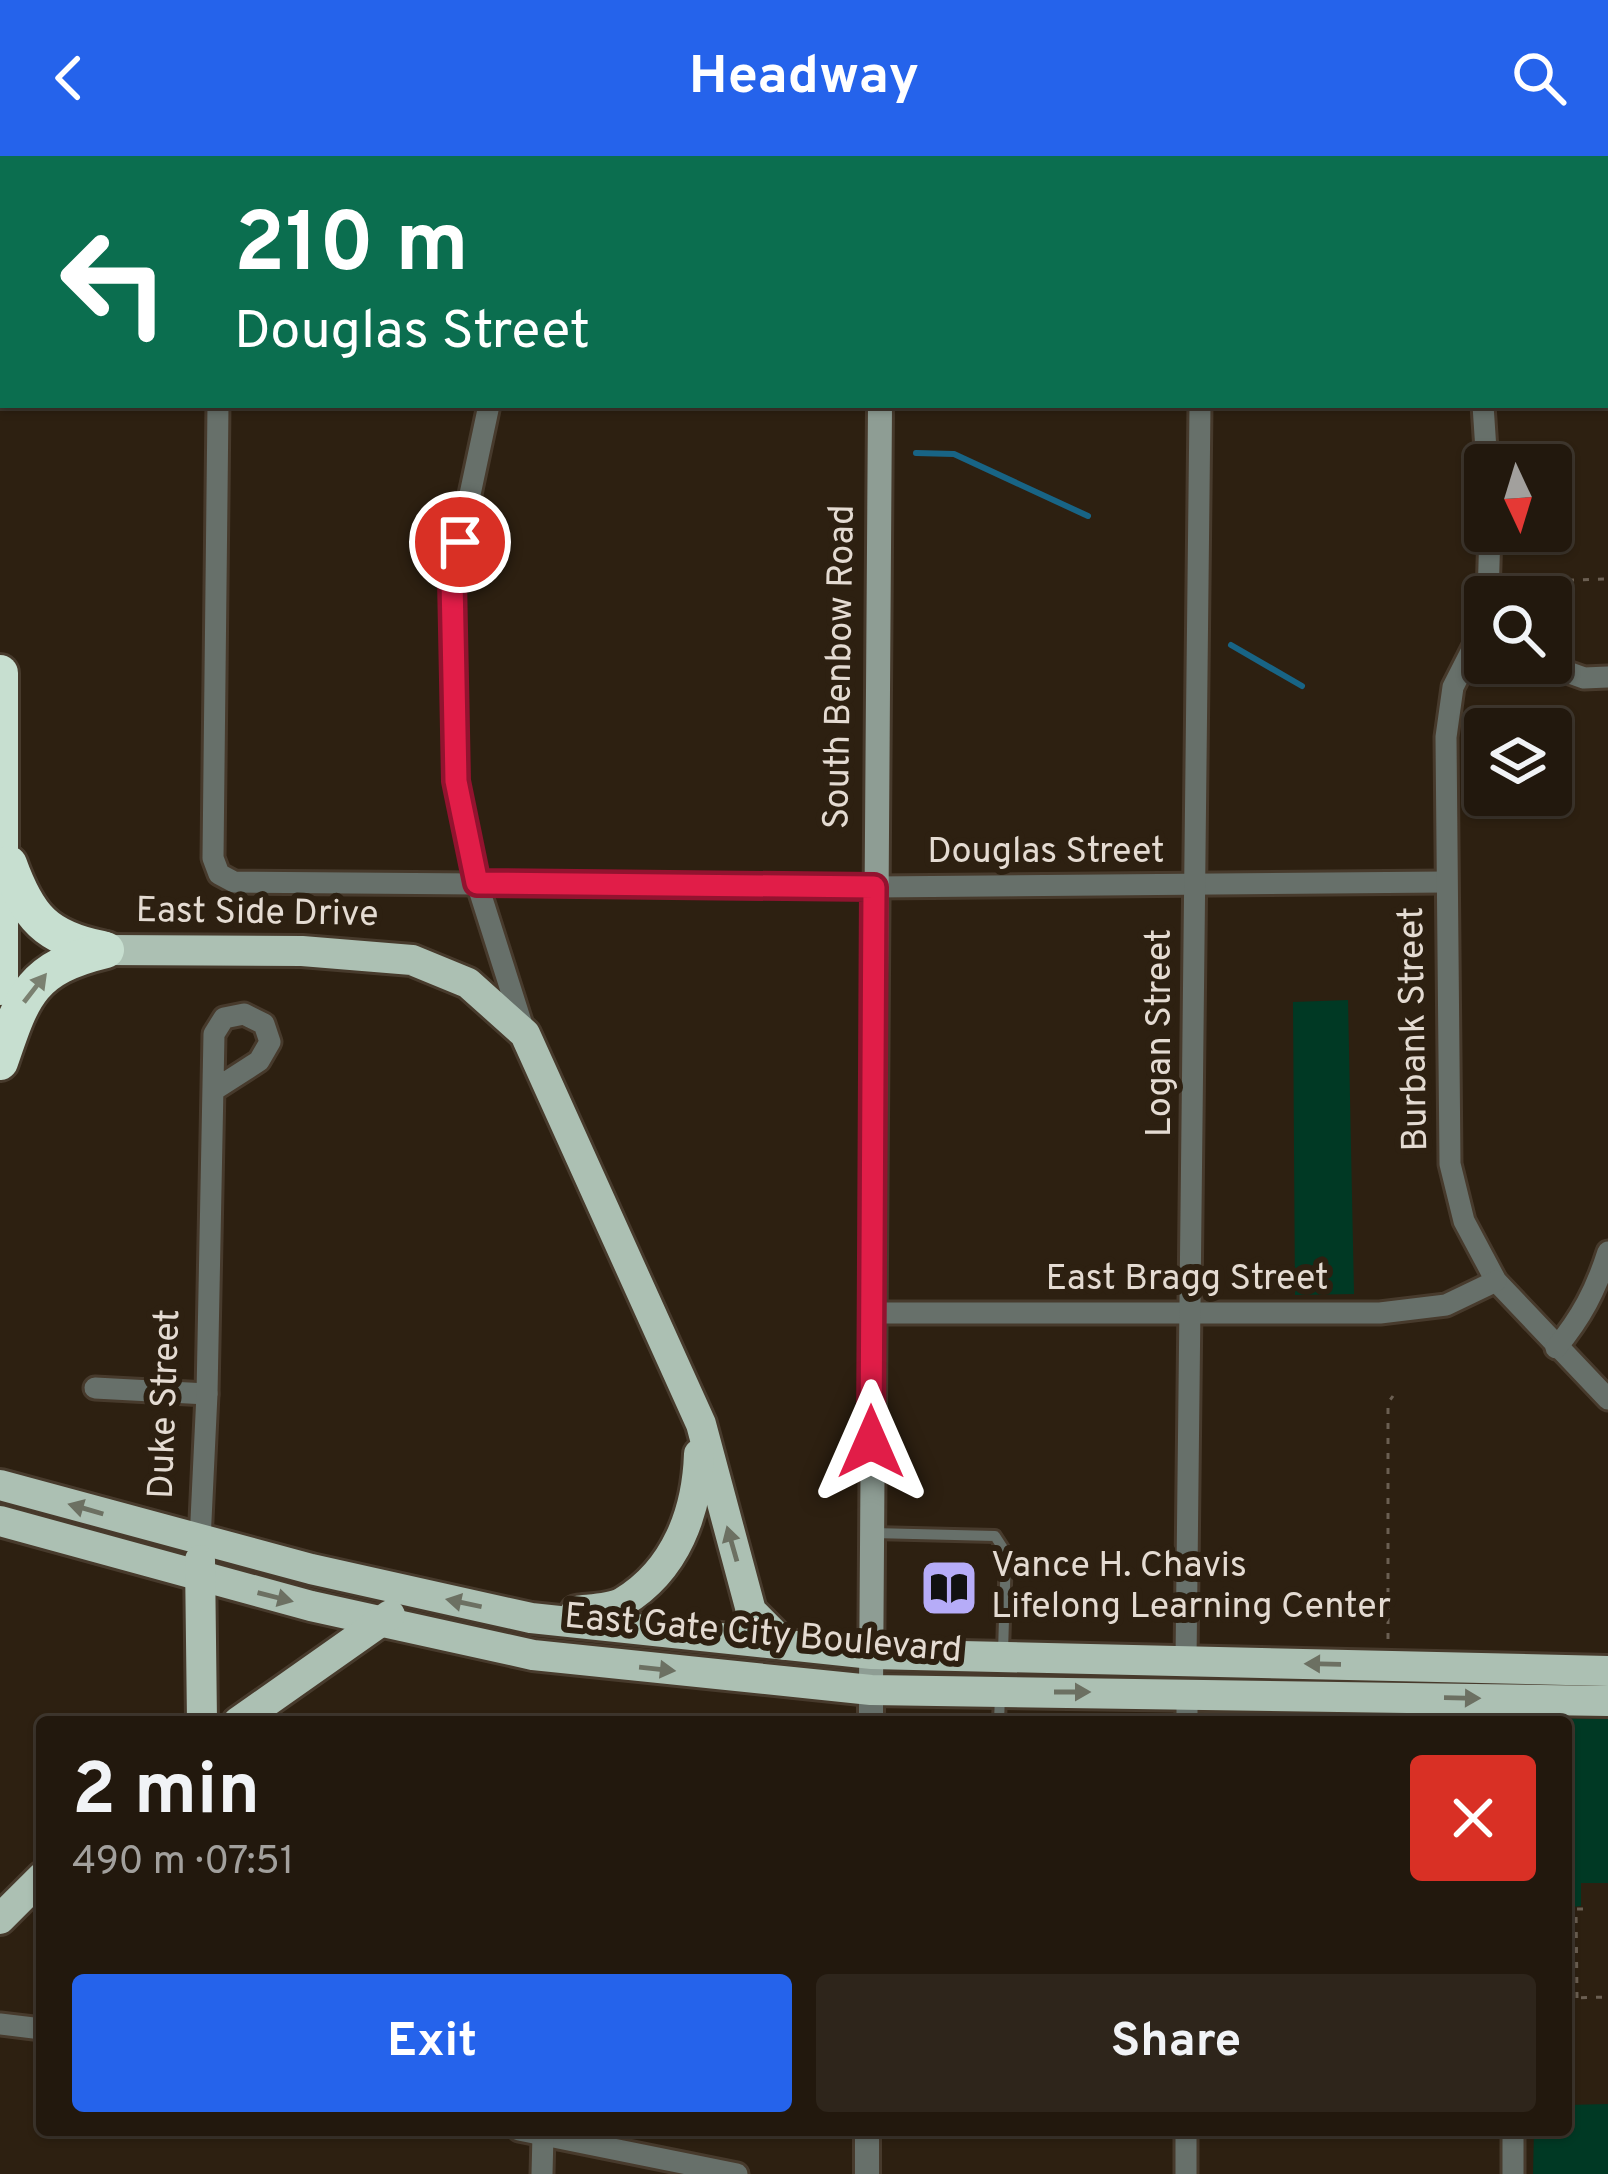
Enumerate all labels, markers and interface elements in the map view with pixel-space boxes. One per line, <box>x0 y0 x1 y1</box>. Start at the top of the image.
text: Headway <box>689 44 919 113</box>
icon: back <box>36 45 102 111</box>
icon: search <box>1506 45 1572 111</box>
text: 210 m <box>234 195 469 301</box>
icon: left <box>36 204 192 360</box>
text: Douglas Street <box>234 299 590 368</box>
north arrow <box>1464 444 1572 552</box>
map controls <box>1464 444 1572 816</box>
pin <box>409 491 511 593</box>
street label: South Benbow Road <box>815 504 867 830</box>
icon: arrive <box>427 509 493 575</box>
button: search <box>1464 576 1572 684</box>
button: layers <box>1464 708 1572 816</box>
street label: Douglas Street <box>927 830 1165 876</box>
street label: East Side Drive <box>135 889 379 939</box>
street label: Burbank Street <box>1390 906 1440 1152</box>
street label: Logan Street <box>1138 929 1184 1137</box>
one-way arrow <box>22 972 47 1003</box>
street label: East Bragg Street <box>1045 1257 1329 1303</box>
street label: Duke Street <box>140 1308 192 1500</box>
position arrow <box>808 1379 934 1505</box>
one-way arrow <box>67 1499 104 1518</box>
one-way arrow <box>722 1526 741 1563</box>
place label: Vance H. Chavis Lifelong Learning Center <box>991 1544 1391 1631</box>
library icon: Vance H. Chavis Lifelong Learning Center <box>918 1557 980 1619</box>
one-way arrow <box>256 1588 293 1607</box>
one-way arrow <box>445 1593 483 1612</box>
street label: East Gate City Boulevard <box>562 1595 964 1675</box>
one-way arrow <box>1303 1655 1341 1674</box>
one-way arrow <box>639 1659 676 1678</box>
one-way arrow <box>1054 1682 1092 1702</box>
one-way arrow <box>1444 1688 1482 1707</box>
text: 2 min <box>72 1748 260 1840</box>
button: close <box>1410 1755 1536 1881</box>
text: 490 m · 07:51 <box>72 1839 294 1888</box>
button: Exit <box>72 1974 792 2112</box>
button: Share <box>816 1974 1536 2112</box>

